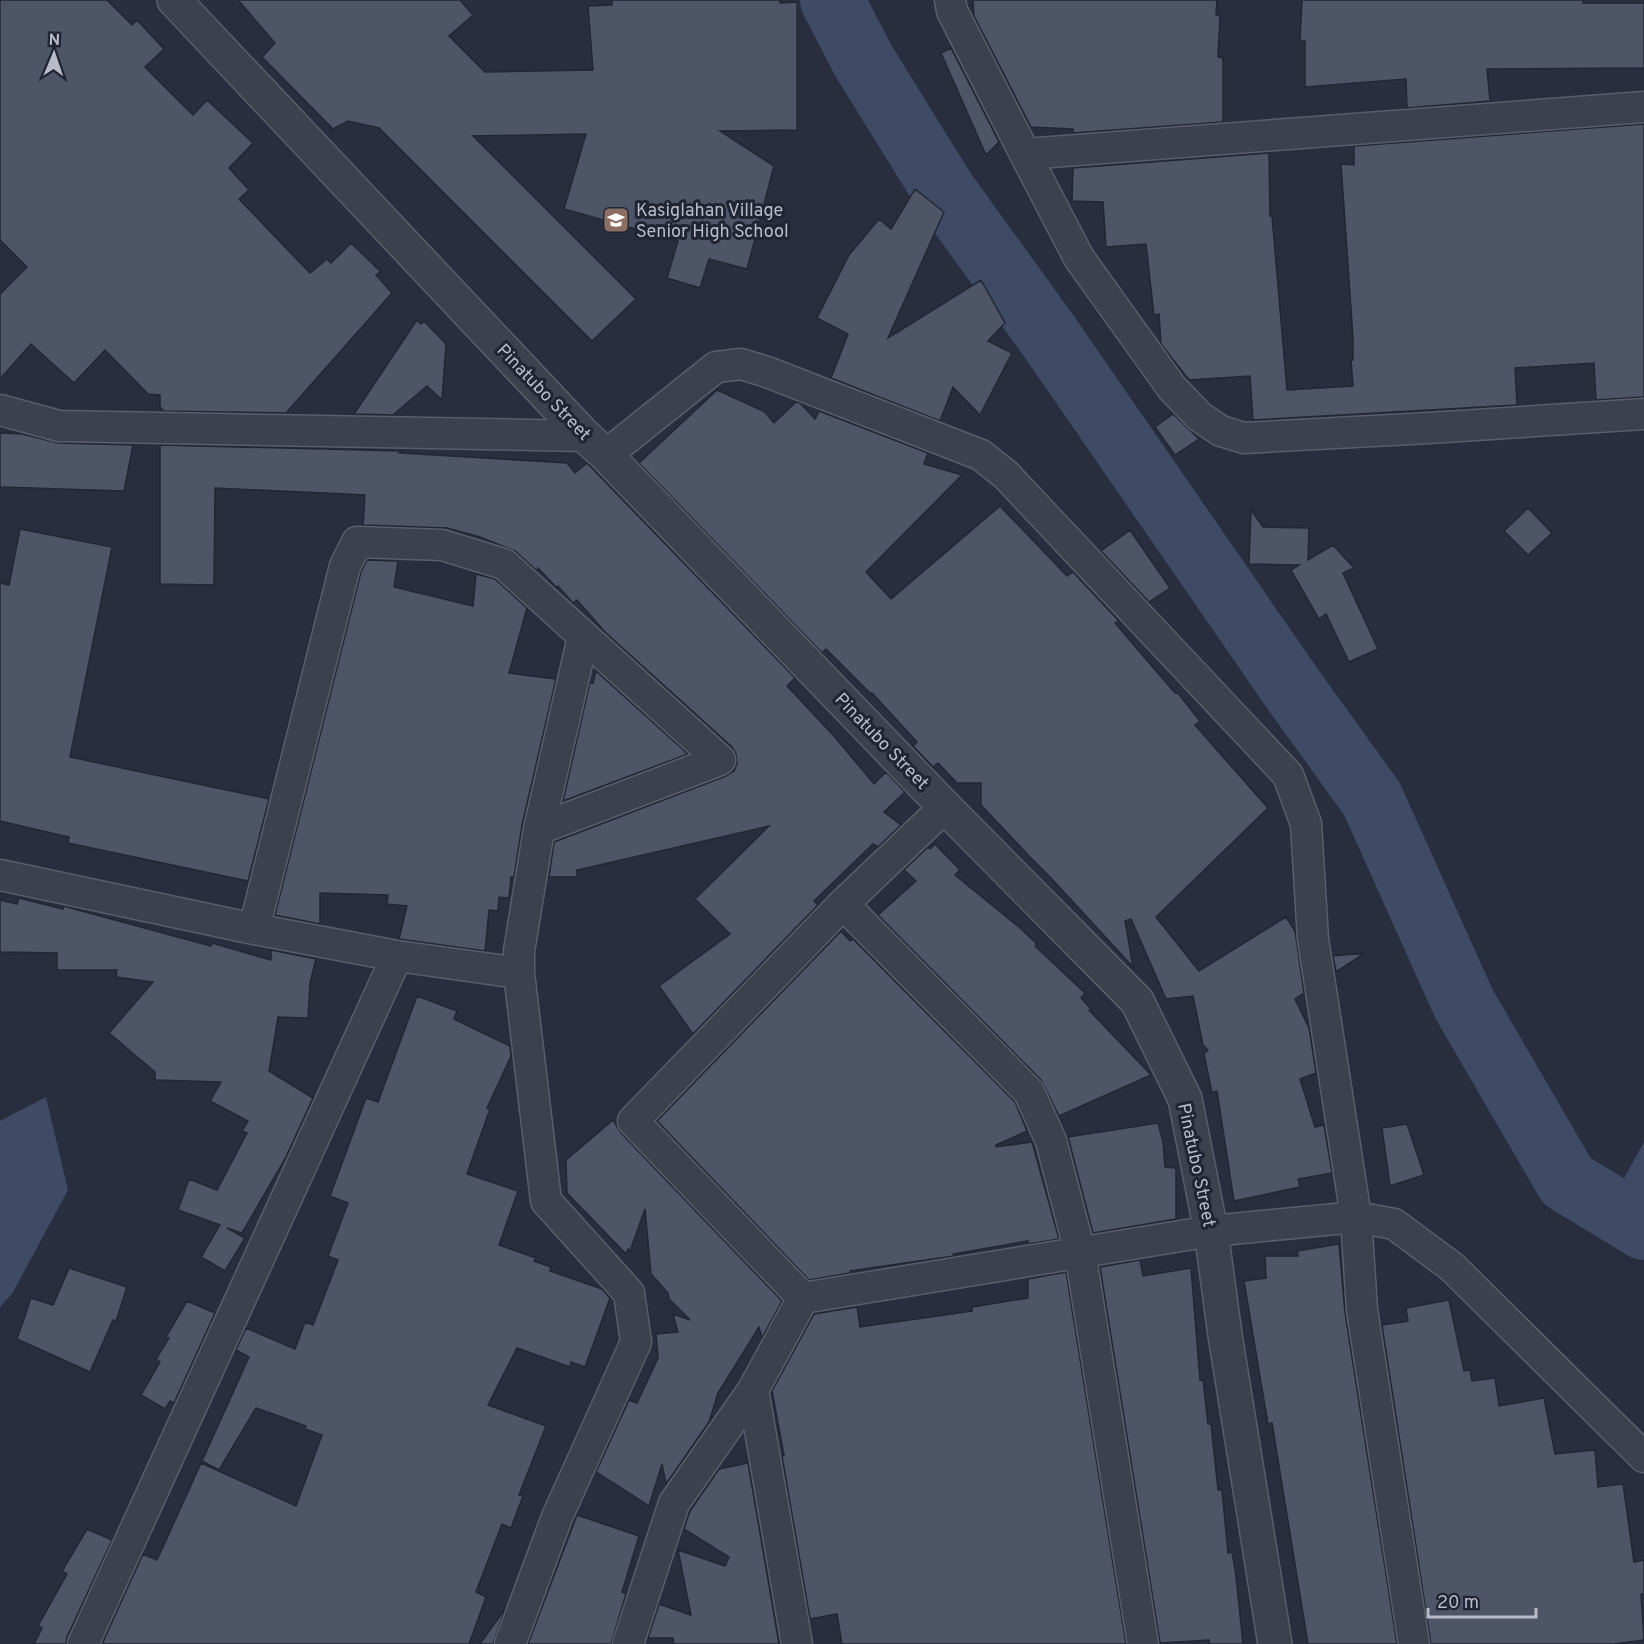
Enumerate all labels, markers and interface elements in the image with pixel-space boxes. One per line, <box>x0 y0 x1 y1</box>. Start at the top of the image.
north arrow <box>24 24 84 84</box>
text: N <box>48 31 61 51</box>
place label: Kasiglahan Village Senior High School <box>636 200 789 244</box>
school or university icon: Kasiglahan Village Senior High School <box>601 205 631 235</box>
street label: Pinatubo Street <box>491 340 595 446</box>
street label: Pinatubo Street <box>829 689 933 795</box>
street label: Pinatubo Street <box>1171 1101 1220 1229</box>
scale bar <box>1428 1581 1536 1619</box>
text: 20 m <box>1437 1592 1479 1615</box>

